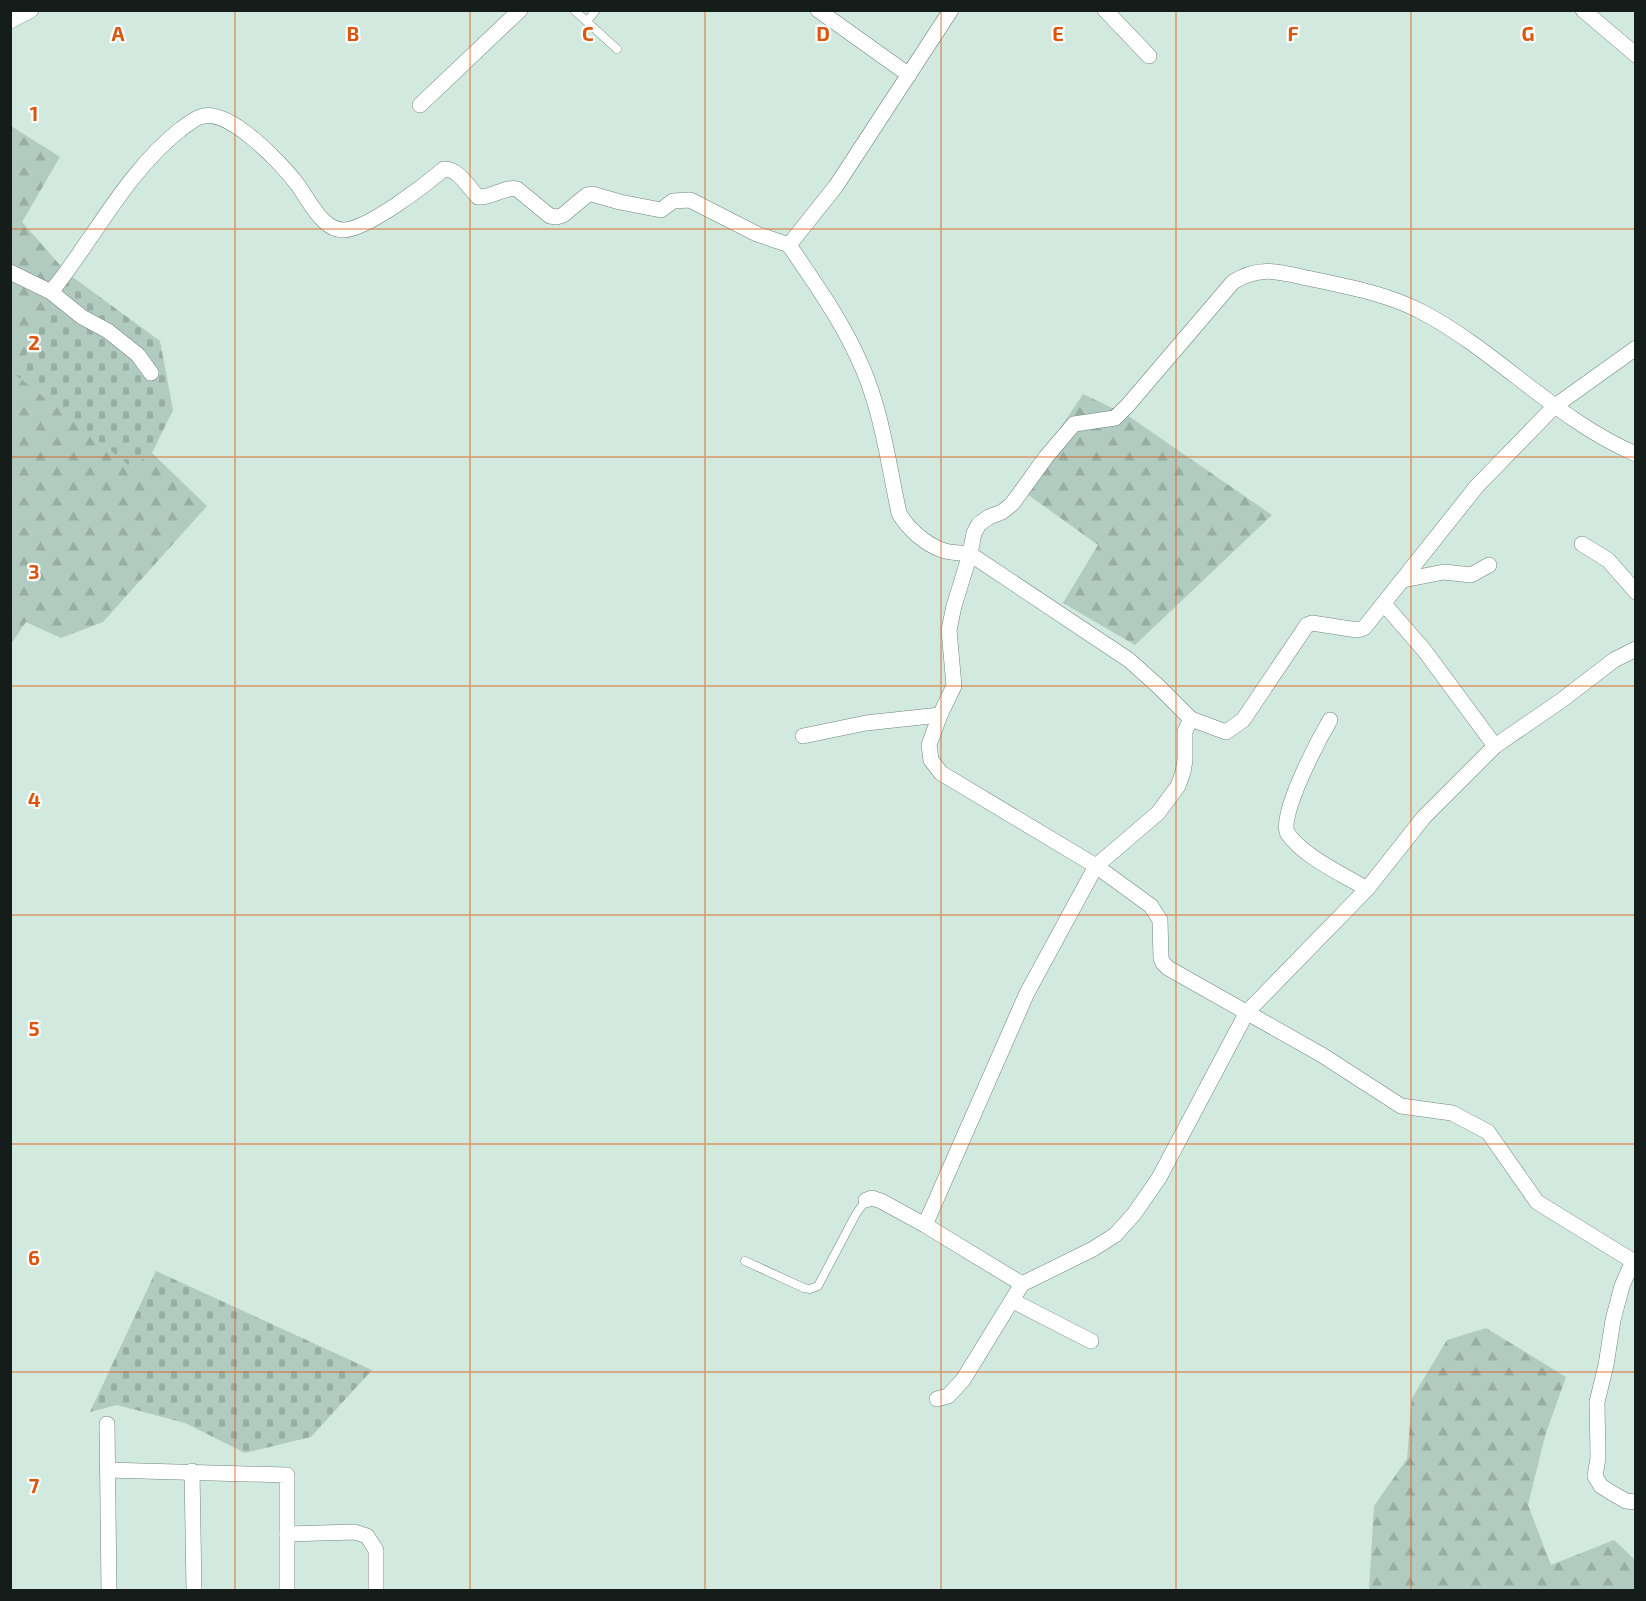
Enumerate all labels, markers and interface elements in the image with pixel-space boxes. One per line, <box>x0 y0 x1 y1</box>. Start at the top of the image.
text: A <box>111 21 125 45</box>
text: B <box>347 21 359 45</box>
text: C <box>582 21 594 45</box>
text: D <box>816 21 830 45</box>
text: E <box>1052 21 1064 45</box>
text: F <box>1287 21 1299 45</box>
text: G <box>1522 21 1534 45</box>
text: 1 <box>30 101 38 125</box>
text: 2 <box>28 330 40 354</box>
text: 3 <box>28 559 40 583</box>
text: 4 <box>28 787 41 811</box>
text: 5 <box>28 1016 40 1040</box>
text: 6 <box>28 1245 40 1269</box>
text: 7 <box>29 1473 40 1497</box>

